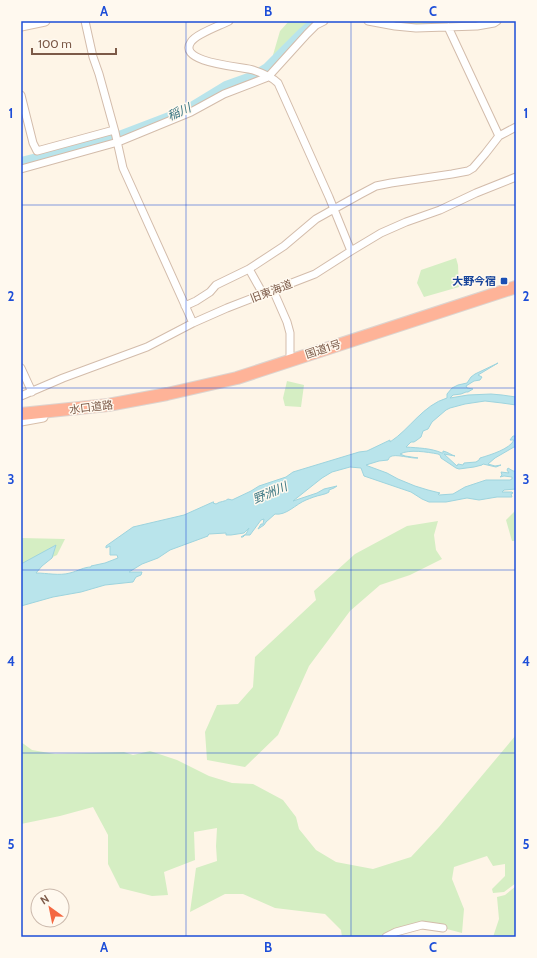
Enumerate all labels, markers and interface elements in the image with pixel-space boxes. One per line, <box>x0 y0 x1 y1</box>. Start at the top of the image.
text: A <box>100 3 109 19</box>
text: B <box>264 3 272 19</box>
text: C <box>429 3 437 19</box>
scale bar <box>32 30 116 56</box>
text: 100 m <box>38 36 72 51</box>
water label: 稲川 <box>165 99 195 123</box>
text: 1 <box>9 105 13 121</box>
text: 1 <box>524 105 528 121</box>
place label: 大野今宿 <box>452 274 496 288</box>
marker: 大野今宿 <box>499 276 509 286</box>
street label: 旧東海道 <box>248 277 294 305</box>
text: 2 <box>8 288 15 304</box>
text: 2 <box>523 288 530 304</box>
street label: 国道1号 <box>303 337 343 361</box>
street label: 水口道路 <box>68 397 114 417</box>
text: 3 <box>7 471 15 487</box>
text: 3 <box>522 471 530 487</box>
water label: 野洲川 <box>250 478 291 506</box>
text: 4 <box>7 653 15 669</box>
text: 4 <box>522 653 530 669</box>
text: 5 <box>8 836 15 852</box>
text: 5 <box>523 836 530 852</box>
north arrow <box>30 888 70 928</box>
text: N <box>37 892 52 908</box>
text: A <box>100 939 109 955</box>
text: B <box>264 939 272 955</box>
text: C <box>429 939 437 955</box>

